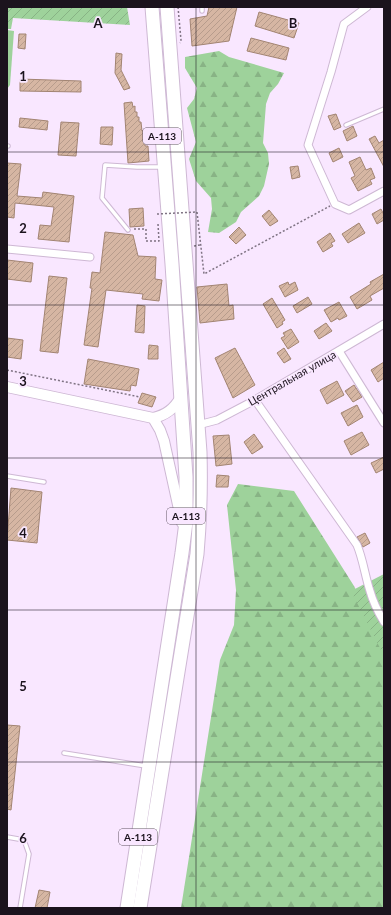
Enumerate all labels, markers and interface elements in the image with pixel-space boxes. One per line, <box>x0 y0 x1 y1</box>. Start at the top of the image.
text: A <box>92 15 103 31</box>
text: B <box>289 15 298 31</box>
text: 1 <box>19 68 27 84</box>
road number: А-113 <box>143 128 181 144</box>
text: 2 <box>19 220 27 236</box>
street label: Центральная улица <box>246 347 338 408</box>
text: 3 <box>19 373 27 389</box>
road number: А-113 <box>167 508 205 524</box>
text: 4 <box>19 525 27 541</box>
text: 5 <box>19 678 27 694</box>
road number: А-113 <box>119 829 157 845</box>
text: 6 <box>19 830 27 846</box>

